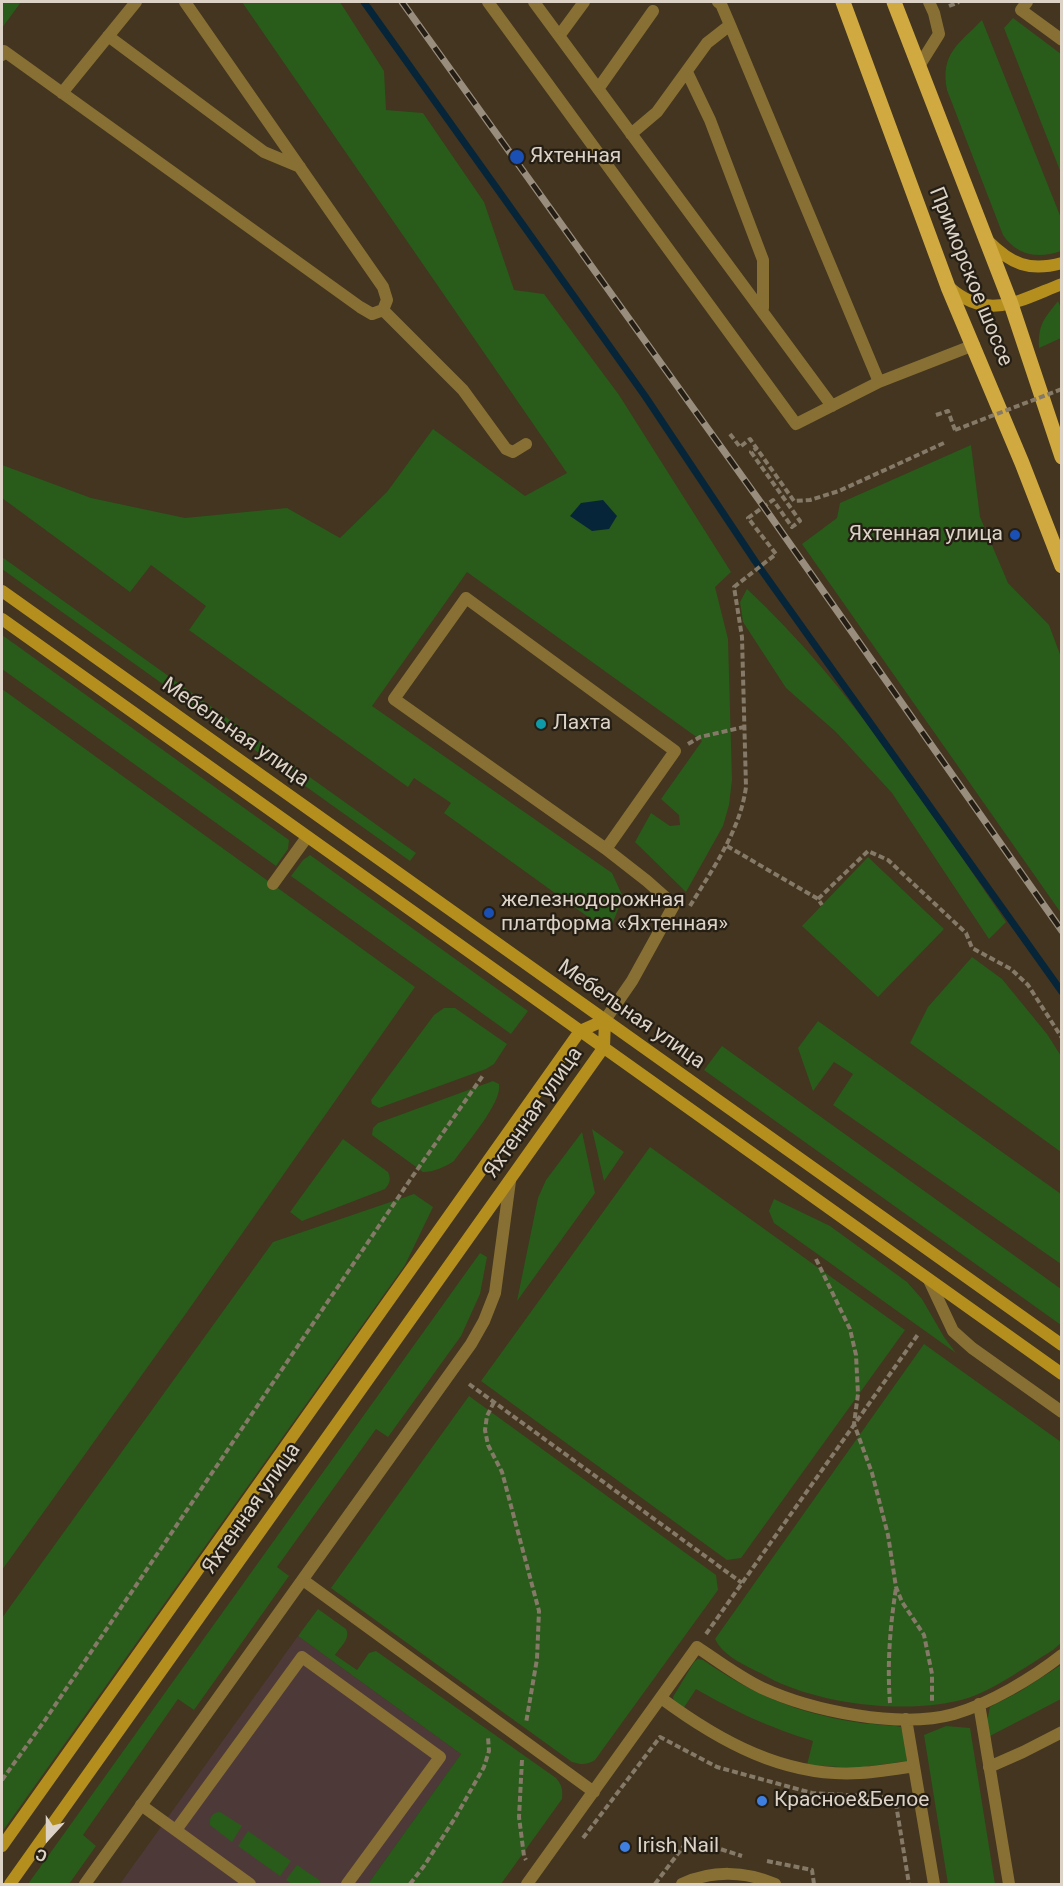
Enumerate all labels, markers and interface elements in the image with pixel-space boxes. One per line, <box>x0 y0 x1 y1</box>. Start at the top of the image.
place label: Яхтенная <box>530 144 621 170</box>
marker: Яхтенная <box>508 148 526 166</box>
street label: Приморское шоссе <box>923 184 1017 370</box>
place label: Яхтенная улица <box>849 522 1003 548</box>
marker: Яхтенная улица <box>1008 528 1022 542</box>
street label: Мебельная улица <box>157 673 313 793</box>
place label: Лахта <box>553 711 611 737</box>
marker: Лахта <box>534 717 548 731</box>
place label: железнодорожная платформа «Яхтенная» <box>501 888 728 938</box>
marker: железнодорожная платформа «Яхтенная» <box>482 906 496 920</box>
street label: Мебельная улица <box>553 955 709 1075</box>
street label: Яхтенная улица <box>479 1043 589 1183</box>
street label: Яхтенная улица <box>197 1439 307 1579</box>
place label: Красное&Белое <box>774 1788 929 1814</box>
marker: Красное&Белое <box>755 1794 769 1808</box>
north arrow <box>18 1808 78 1868</box>
place label: Irish Nail <box>637 1834 719 1860</box>
marker: Irish Nail <box>618 1840 632 1854</box>
text: С <box>33 1845 50 1866</box>

